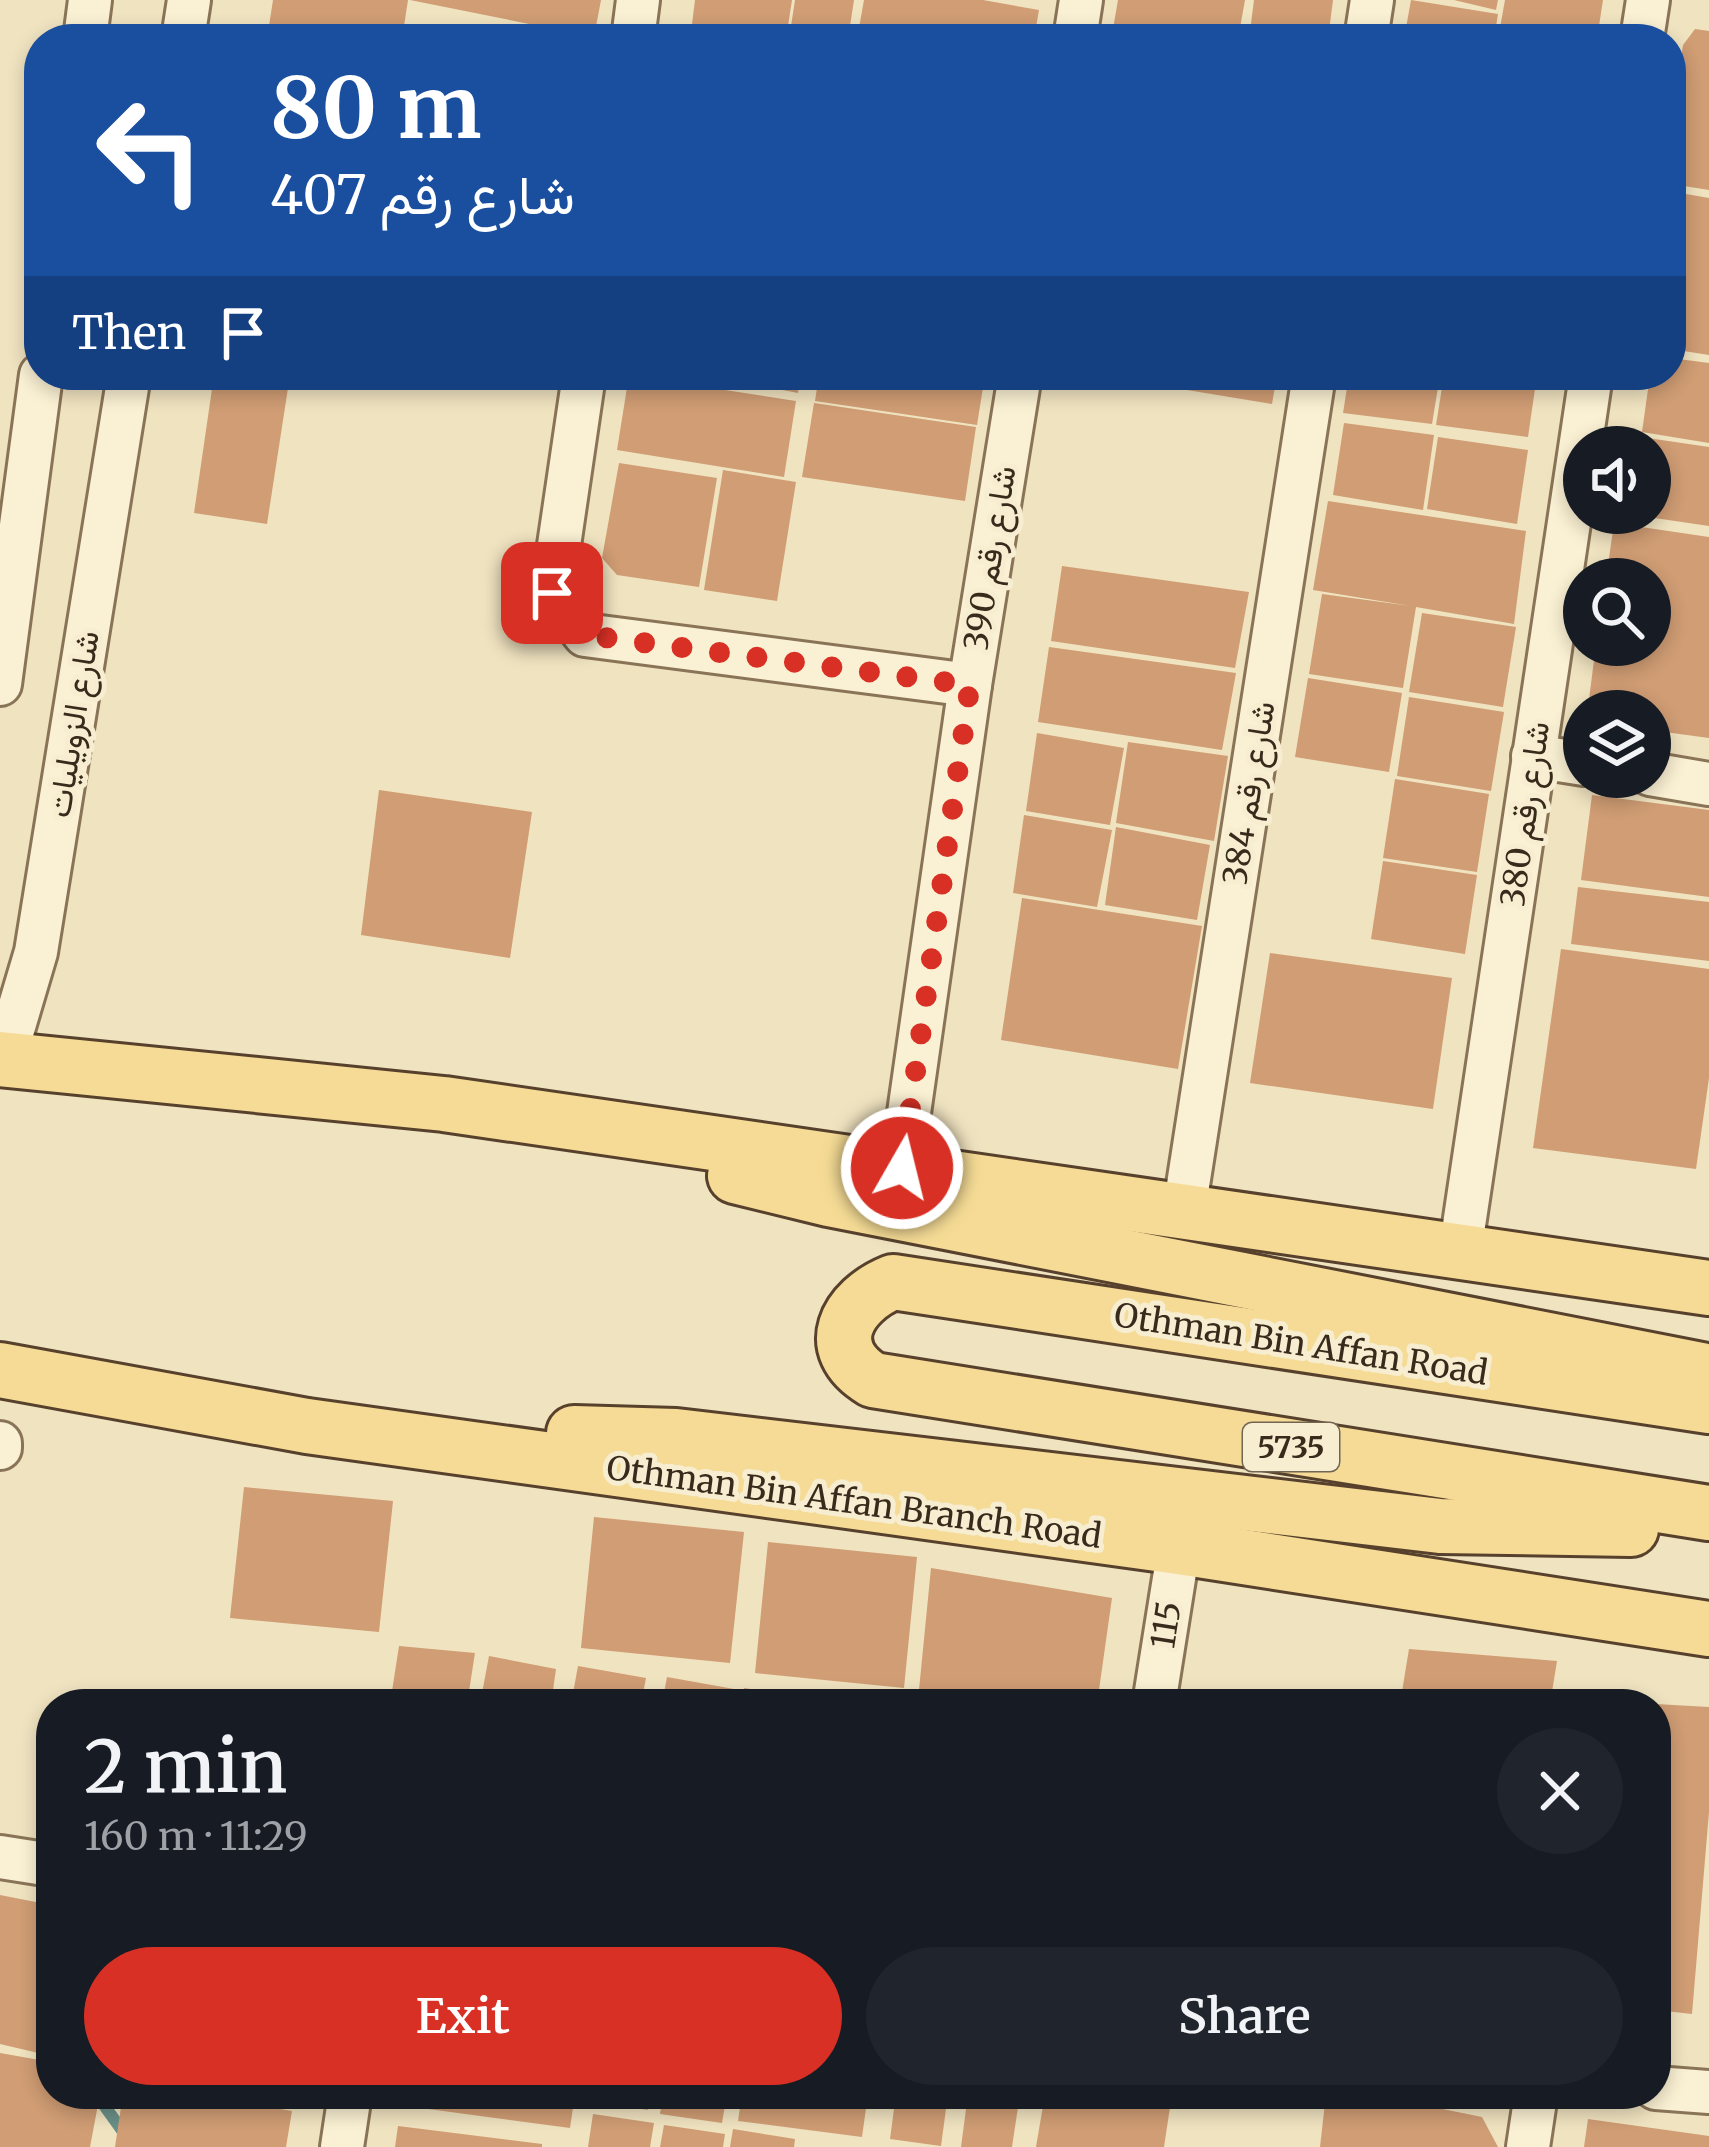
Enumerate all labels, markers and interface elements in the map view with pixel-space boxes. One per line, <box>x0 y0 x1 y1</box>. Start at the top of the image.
text: 80 m <box>270 55 482 161</box>
icon: left <box>72 72 228 228</box>
text: شارع رقم 407 <box>270 161 575 229</box>
icon: arrive <box>210 300 276 366</box>
text: Then <box>72 305 186 361</box>
map controls <box>1563 426 1671 798</box>
button: sound <box>1563 426 1671 534</box>
street label: شارع رقم 390 <box>955 463 1027 654</box>
pin <box>501 542 603 644</box>
button: search <box>1563 558 1671 666</box>
icon: arrive <box>519 560 585 626</box>
street label: شارع الزويليات <box>38 628 110 821</box>
button: layers <box>1563 690 1671 798</box>
street label: شارع رقم 384 <box>1214 698 1286 888</box>
street label: شارع رقم 380 <box>1492 719 1560 909</box>
position arrow <box>839 1105 965 1231</box>
street label: Othman Bin Affan Road <box>1111 1294 1491 1394</box>
road number: 5735 <box>1243 1423 1339 1471</box>
street label: Othman Bin Affan Branch Road <box>604 1447 1104 1557</box>
street label: 115 <box>1142 1599 1190 1651</box>
text: 2 min <box>84 1721 287 1812</box>
button: close <box>1497 1728 1623 1854</box>
text: 160 m · 11:29 <box>84 1812 308 1861</box>
button: Exit <box>84 1947 842 2085</box>
button: Share <box>866 1947 1623 2085</box>

